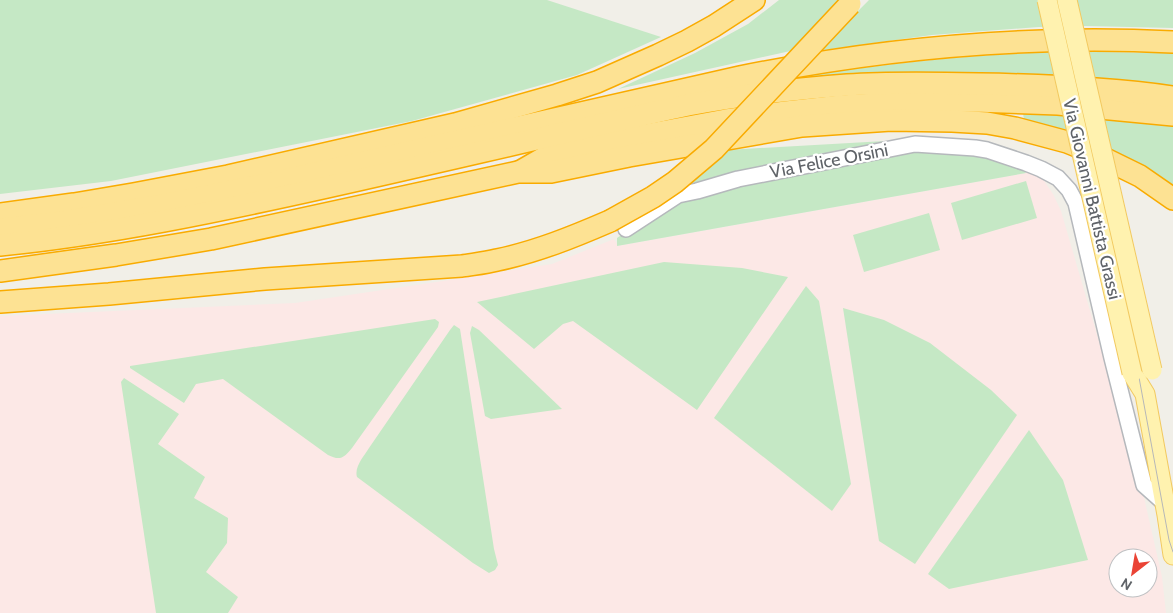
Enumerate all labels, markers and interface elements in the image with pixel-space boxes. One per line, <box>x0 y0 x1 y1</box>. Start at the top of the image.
street label: Via Giovanni Battista Grassi <box>1058 96 1126 302</box>
street label: Via Felice Orsini <box>768 139 890 183</box>
north arrow <box>1108 548 1158 598</box>
text: N <box>1117 574 1135 594</box>

